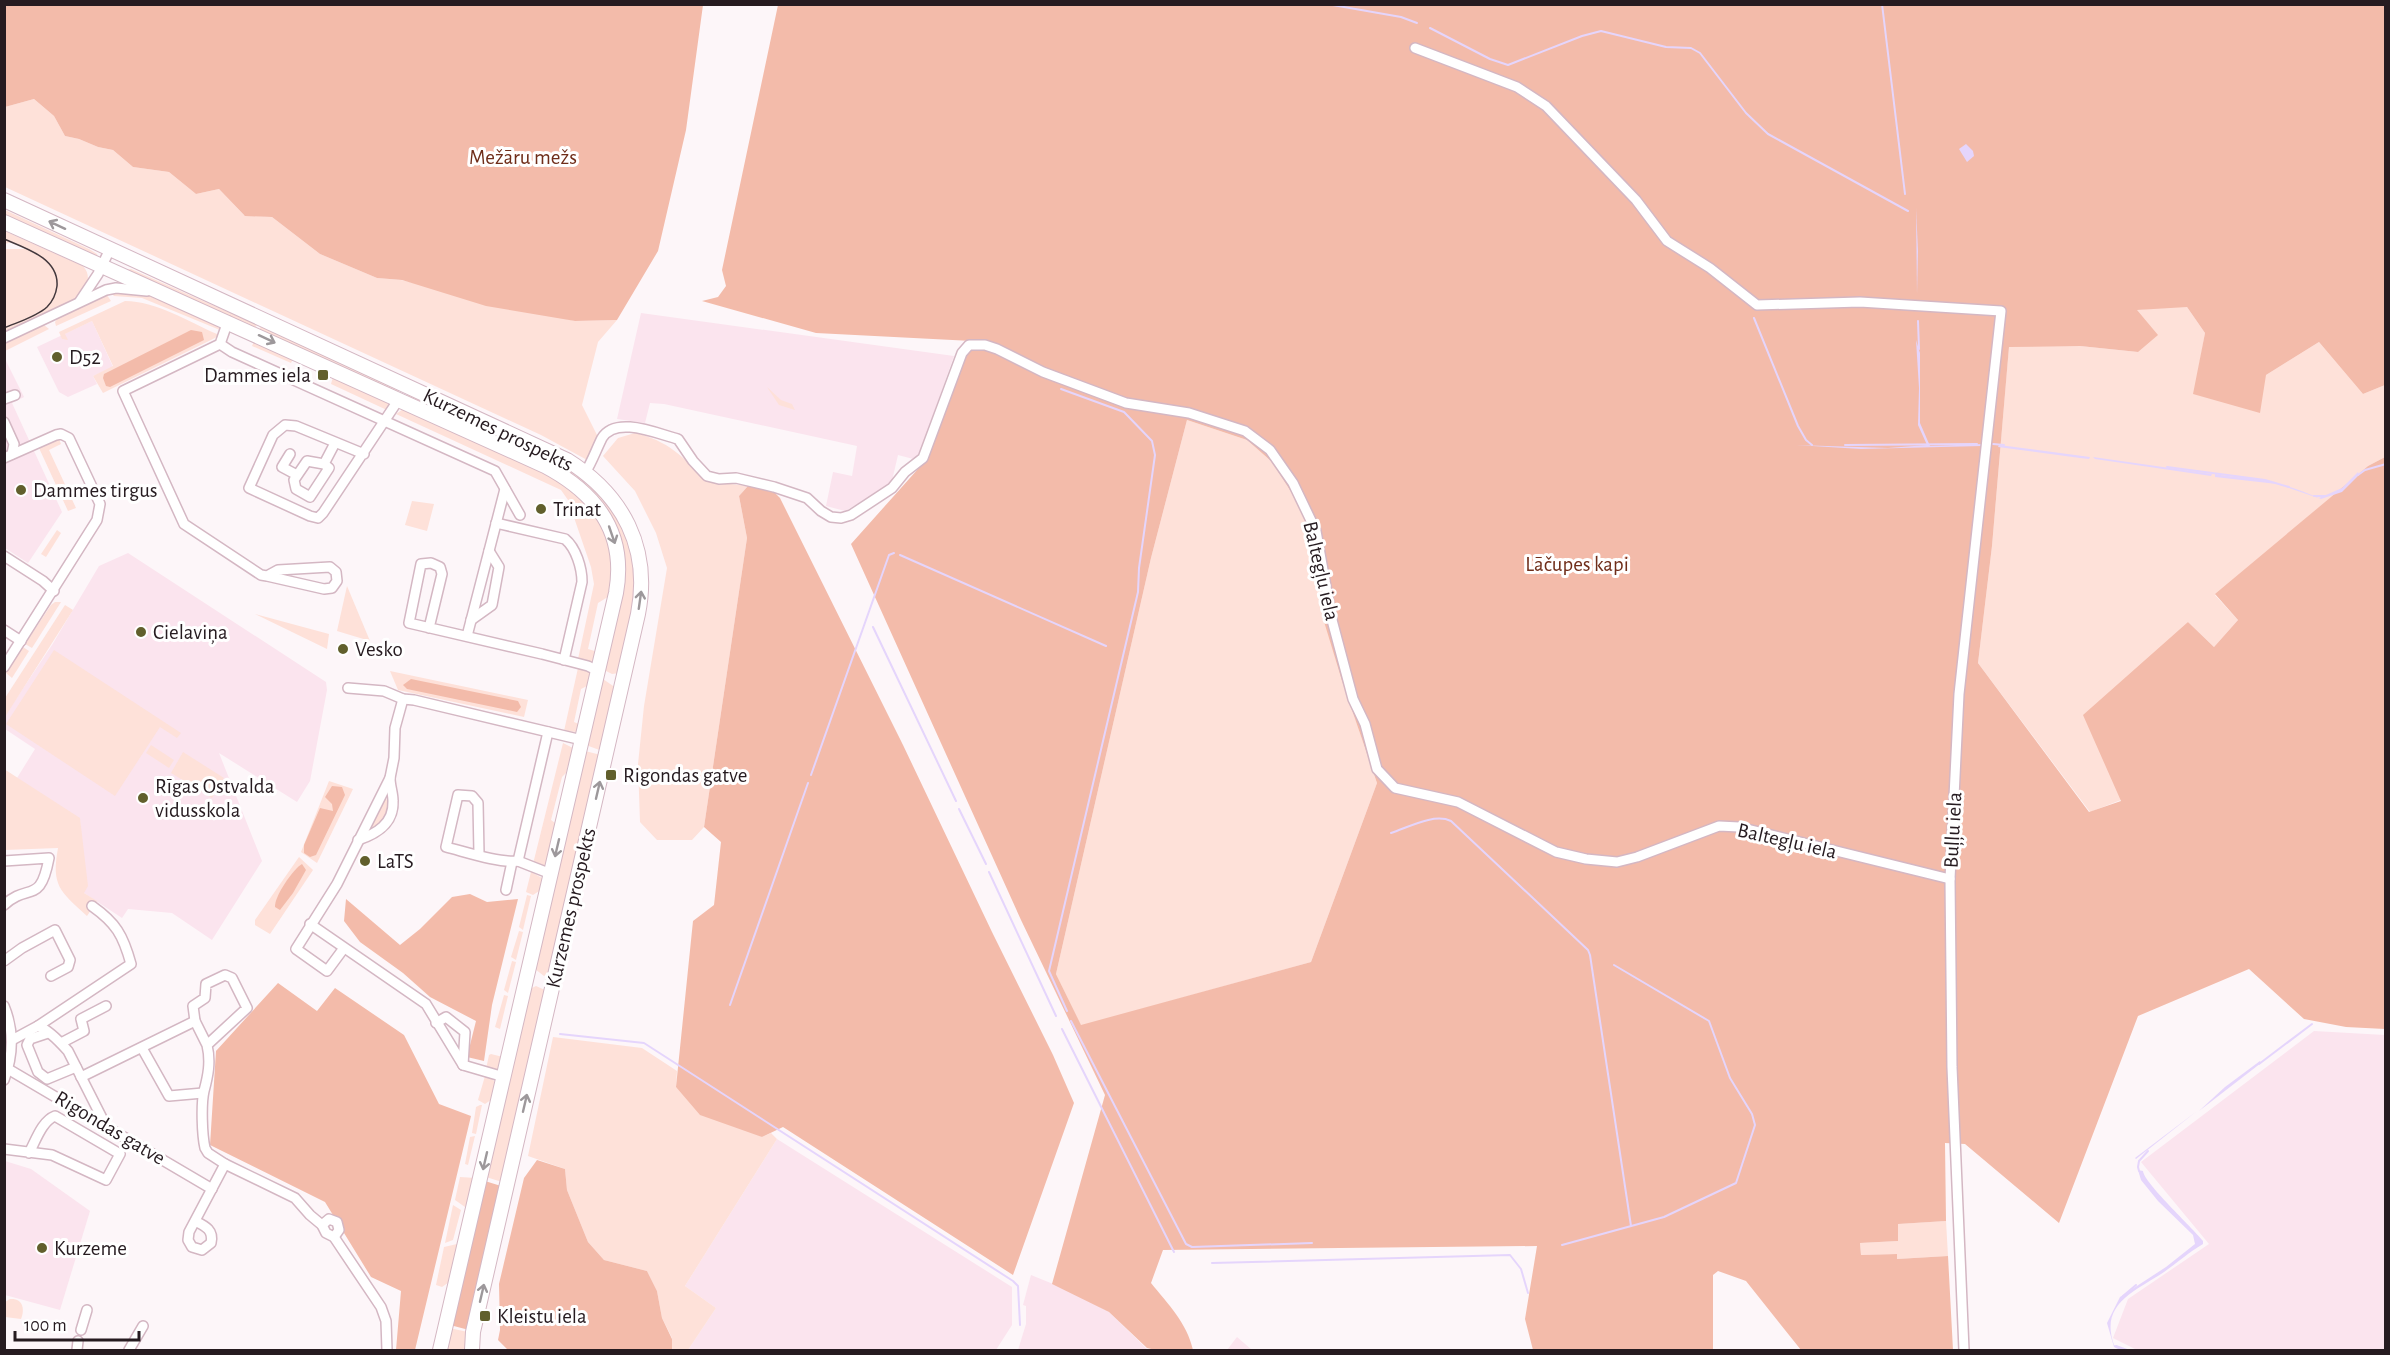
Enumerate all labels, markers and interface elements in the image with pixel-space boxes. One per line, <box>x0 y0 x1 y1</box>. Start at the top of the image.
park label: Mežāru mežs <box>469 147 577 168</box>
one-way arrow <box>49 218 67 230</box>
one-way arrow <box>257 333 275 345</box>
place label: D52 <box>69 347 101 368</box>
marker: D52 <box>50 350 64 364</box>
place label: Dammes iela <box>204 365 311 386</box>
marker: Dammes iela <box>316 368 330 382</box>
street label: Kurzemes prospekts <box>420 385 576 475</box>
place label: Dammes tirgus <box>33 480 158 501</box>
marker: Dammes tirgus <box>14 483 28 497</box>
place label: Trinat <box>553 499 601 520</box>
marker: Trinat <box>534 502 548 516</box>
street label: Baltegļu iela <box>1297 519 1343 623</box>
one-way arrow <box>608 525 619 544</box>
park label: Lāčupes kapi <box>1525 554 1629 575</box>
one-way arrow <box>635 590 646 610</box>
place label: Cielaviņa <box>153 622 228 645</box>
marker: Cielaviņa <box>134 625 148 639</box>
place label: Vesko <box>355 639 403 660</box>
marker: Vesko <box>336 642 350 656</box>
place label: Rigondas gatve <box>623 765 747 786</box>
marker: Rigondas gatve <box>604 768 618 782</box>
place label: Rīgas Ostvalda vidusskola <box>155 776 275 821</box>
one-way arrow <box>593 781 604 800</box>
marker: Rīgas Ostvalda vidusskola <box>136 791 150 805</box>
street label: Buļļu iela <box>1941 791 1967 869</box>
street label: Baltegļu iela <box>1735 819 1839 865</box>
street label: Kurzemes prospekts <box>542 826 600 990</box>
one-way arrow <box>551 838 563 857</box>
place label: LaTS <box>377 851 414 872</box>
marker: LaTS <box>358 854 372 868</box>
street label: Rigondas gatve <box>51 1087 169 1169</box>
one-way arrow <box>520 1093 532 1112</box>
one-way arrow <box>478 1151 490 1170</box>
place label: Kurzeme <box>54 1238 127 1259</box>
marker: Kurzeme <box>35 1241 49 1255</box>
one-way arrow <box>476 1283 488 1302</box>
scale bar <box>15 1304 140 1342</box>
place label: Kleistu iela <box>497 1306 587 1327</box>
marker: Kleistu iela <box>478 1309 492 1323</box>
text: 100 m <box>24 1317 67 1335</box>

